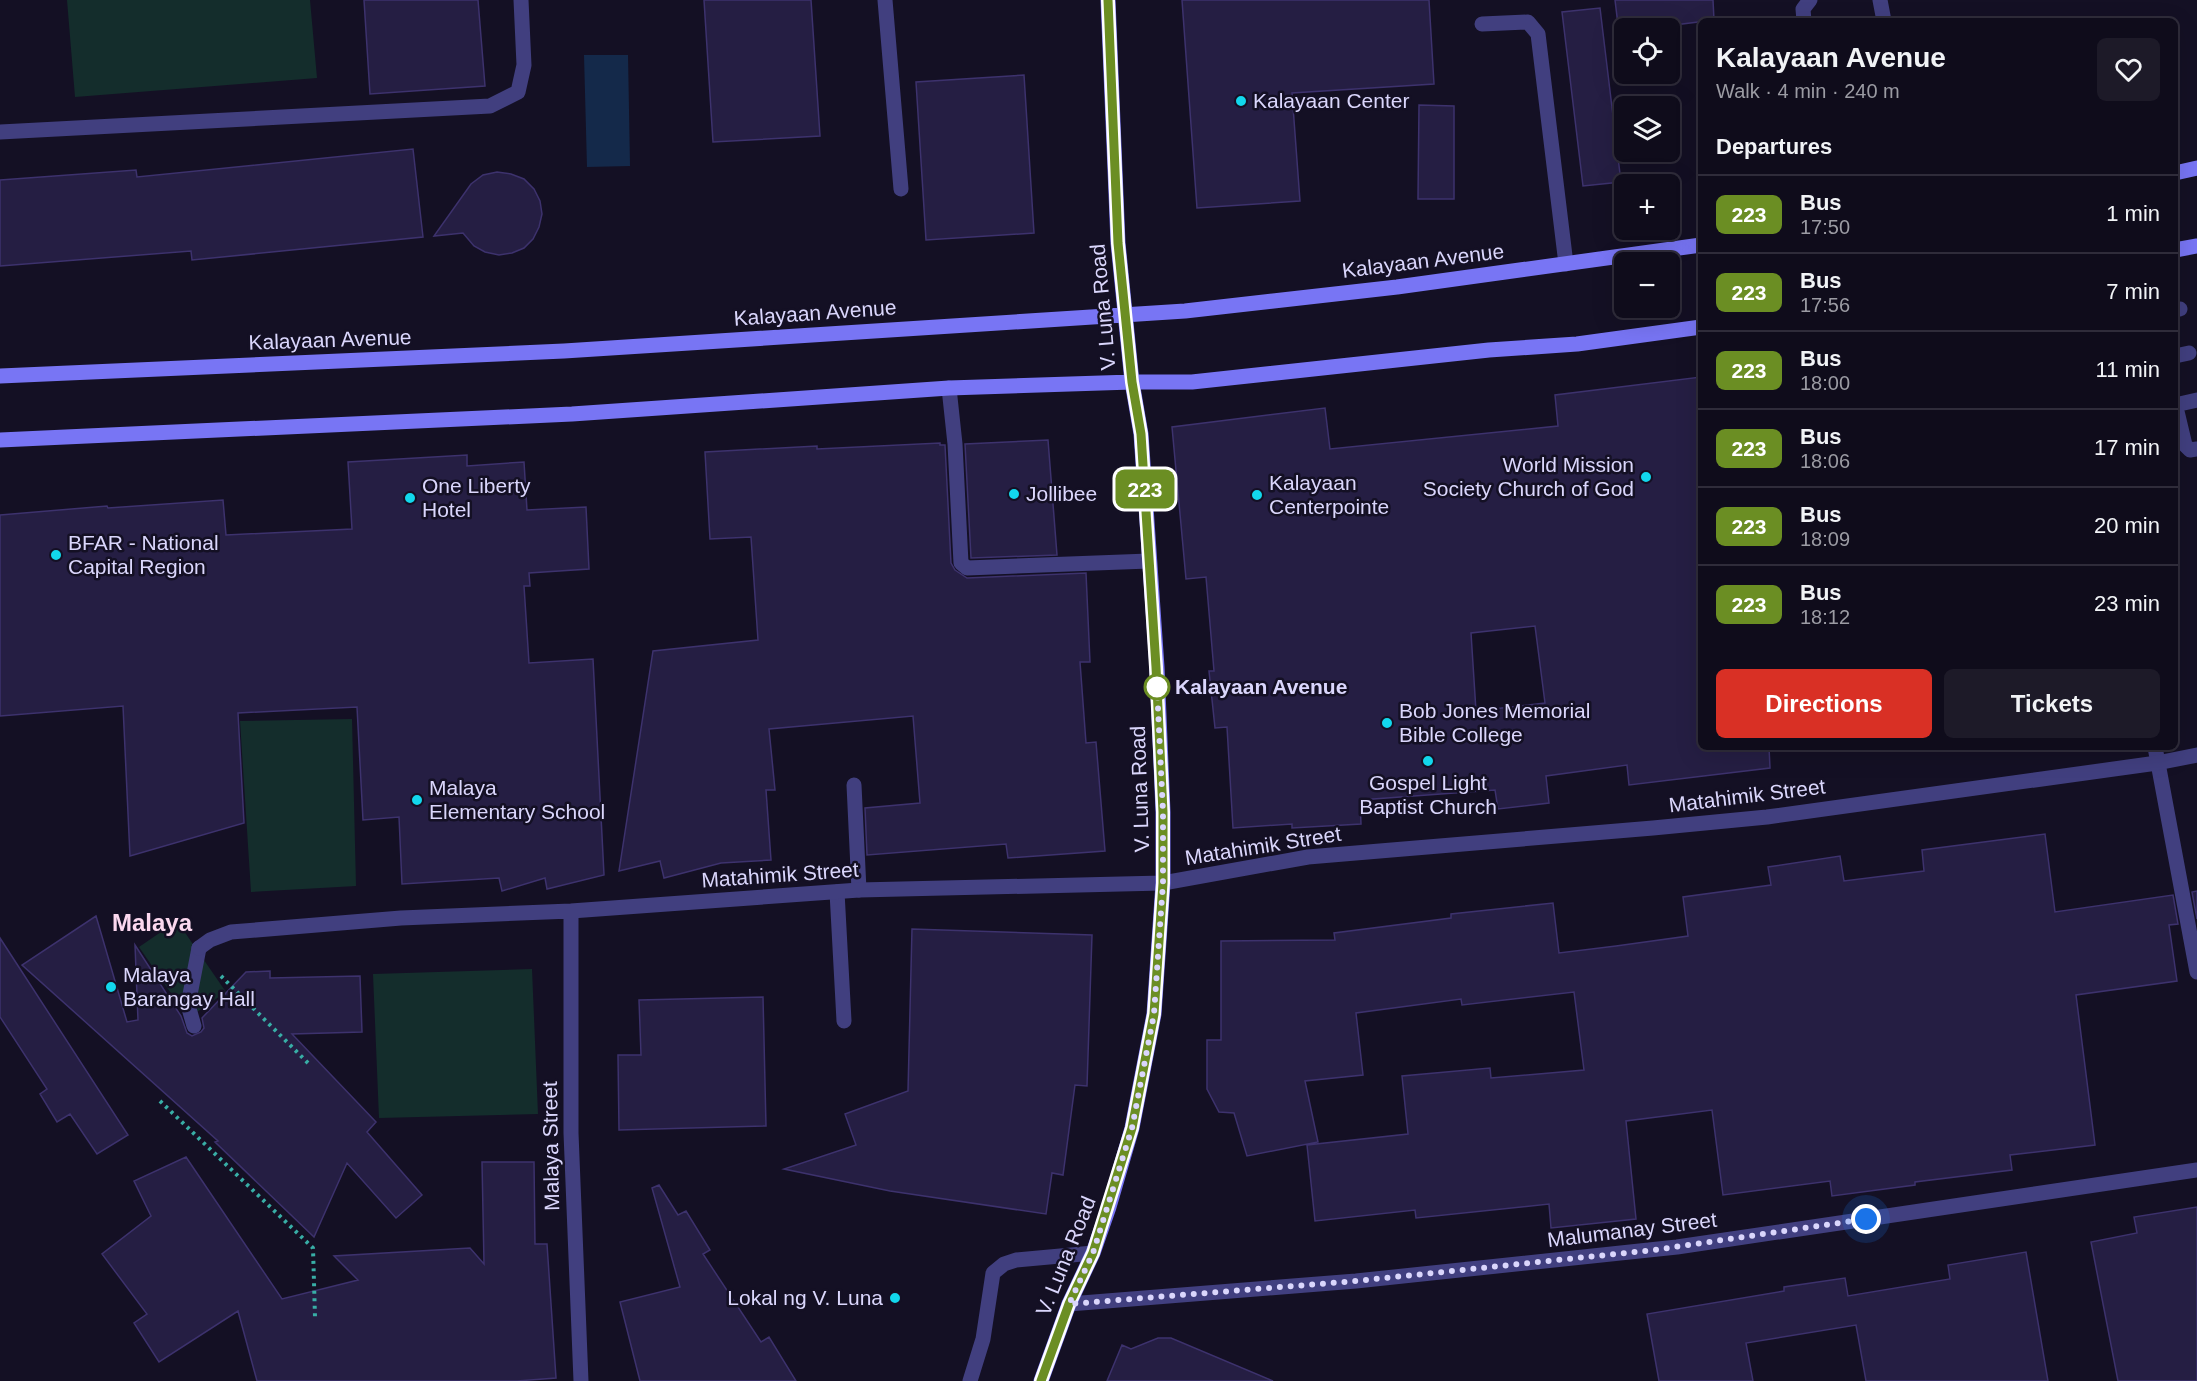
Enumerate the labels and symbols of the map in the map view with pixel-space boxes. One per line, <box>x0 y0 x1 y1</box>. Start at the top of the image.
place label: Kalayaan Center <box>1253 89 1409 112</box>
marker: Kalayaan Center <box>1234 94 1248 108</box>
street label: Kalayaan Avenue <box>1341 239 1505 282</box>
street label: V. Luna Road <box>1086 243 1119 371</box>
street label: Kalayaan Avenue <box>733 295 897 330</box>
street label: Kalayaan Avenue <box>248 325 412 354</box>
place label: World Mission Society Church of God <box>1423 453 1634 500</box>
line badge: 223 <box>1110 470 1180 508</box>
marker: World Mission Society Church of God <box>1639 470 1653 484</box>
place label: Kalayaan Centerpointe <box>1269 471 1389 518</box>
place label: One Liberty Hotel <box>422 474 531 521</box>
place label: Jollibee <box>1026 482 1097 505</box>
marker: Jollibee <box>1007 487 1021 501</box>
marker: Kalayaan Centerpointe <box>1250 488 1264 502</box>
marker: One Liberty Hotel <box>403 491 417 505</box>
place label: BFAR - National Capital Region <box>68 531 219 578</box>
marker: BFAR - National Capital Region <box>49 548 63 562</box>
marker: Kalayaan Avenue <box>1144 674 1170 700</box>
place label: Kalayaan Avenue <box>1175 675 1347 698</box>
place label: Bob Jones Memorial Bible College <box>1399 699 1590 746</box>
marker: Bob Jones Memorial Bible College <box>1380 716 1394 730</box>
street label: V. Luna Road <box>1126 725 1153 853</box>
marker: Gospel Light Baptist Church <box>1421 754 1435 768</box>
place label: Gospel Light Baptist Church <box>1359 771 1497 818</box>
street label: Matahimik Street <box>1667 774 1827 817</box>
place label: Malaya Elementary School <box>429 776 605 823</box>
marker: Malaya Elementary School <box>410 793 424 807</box>
street label: Matahimik Street <box>1183 822 1343 869</box>
street label: Matahimik Street <box>701 858 860 891</box>
district label: Malaya <box>112 909 193 936</box>
place label: Malaya Barangay Hall <box>123 963 255 1010</box>
marker: Malaya Barangay Hall <box>104 980 118 994</box>
street label: Malaya Street <box>538 1081 563 1211</box>
street label: V. Luna Road <box>1031 1193 1100 1319</box>
your location <box>1851 1204 1881 1234</box>
street label: Malumanay Street <box>1546 1208 1718 1251</box>
place label: Lokal ng V. Luna <box>727 1286 883 1309</box>
marker: Lokal ng V. Luna <box>888 1291 902 1305</box>

